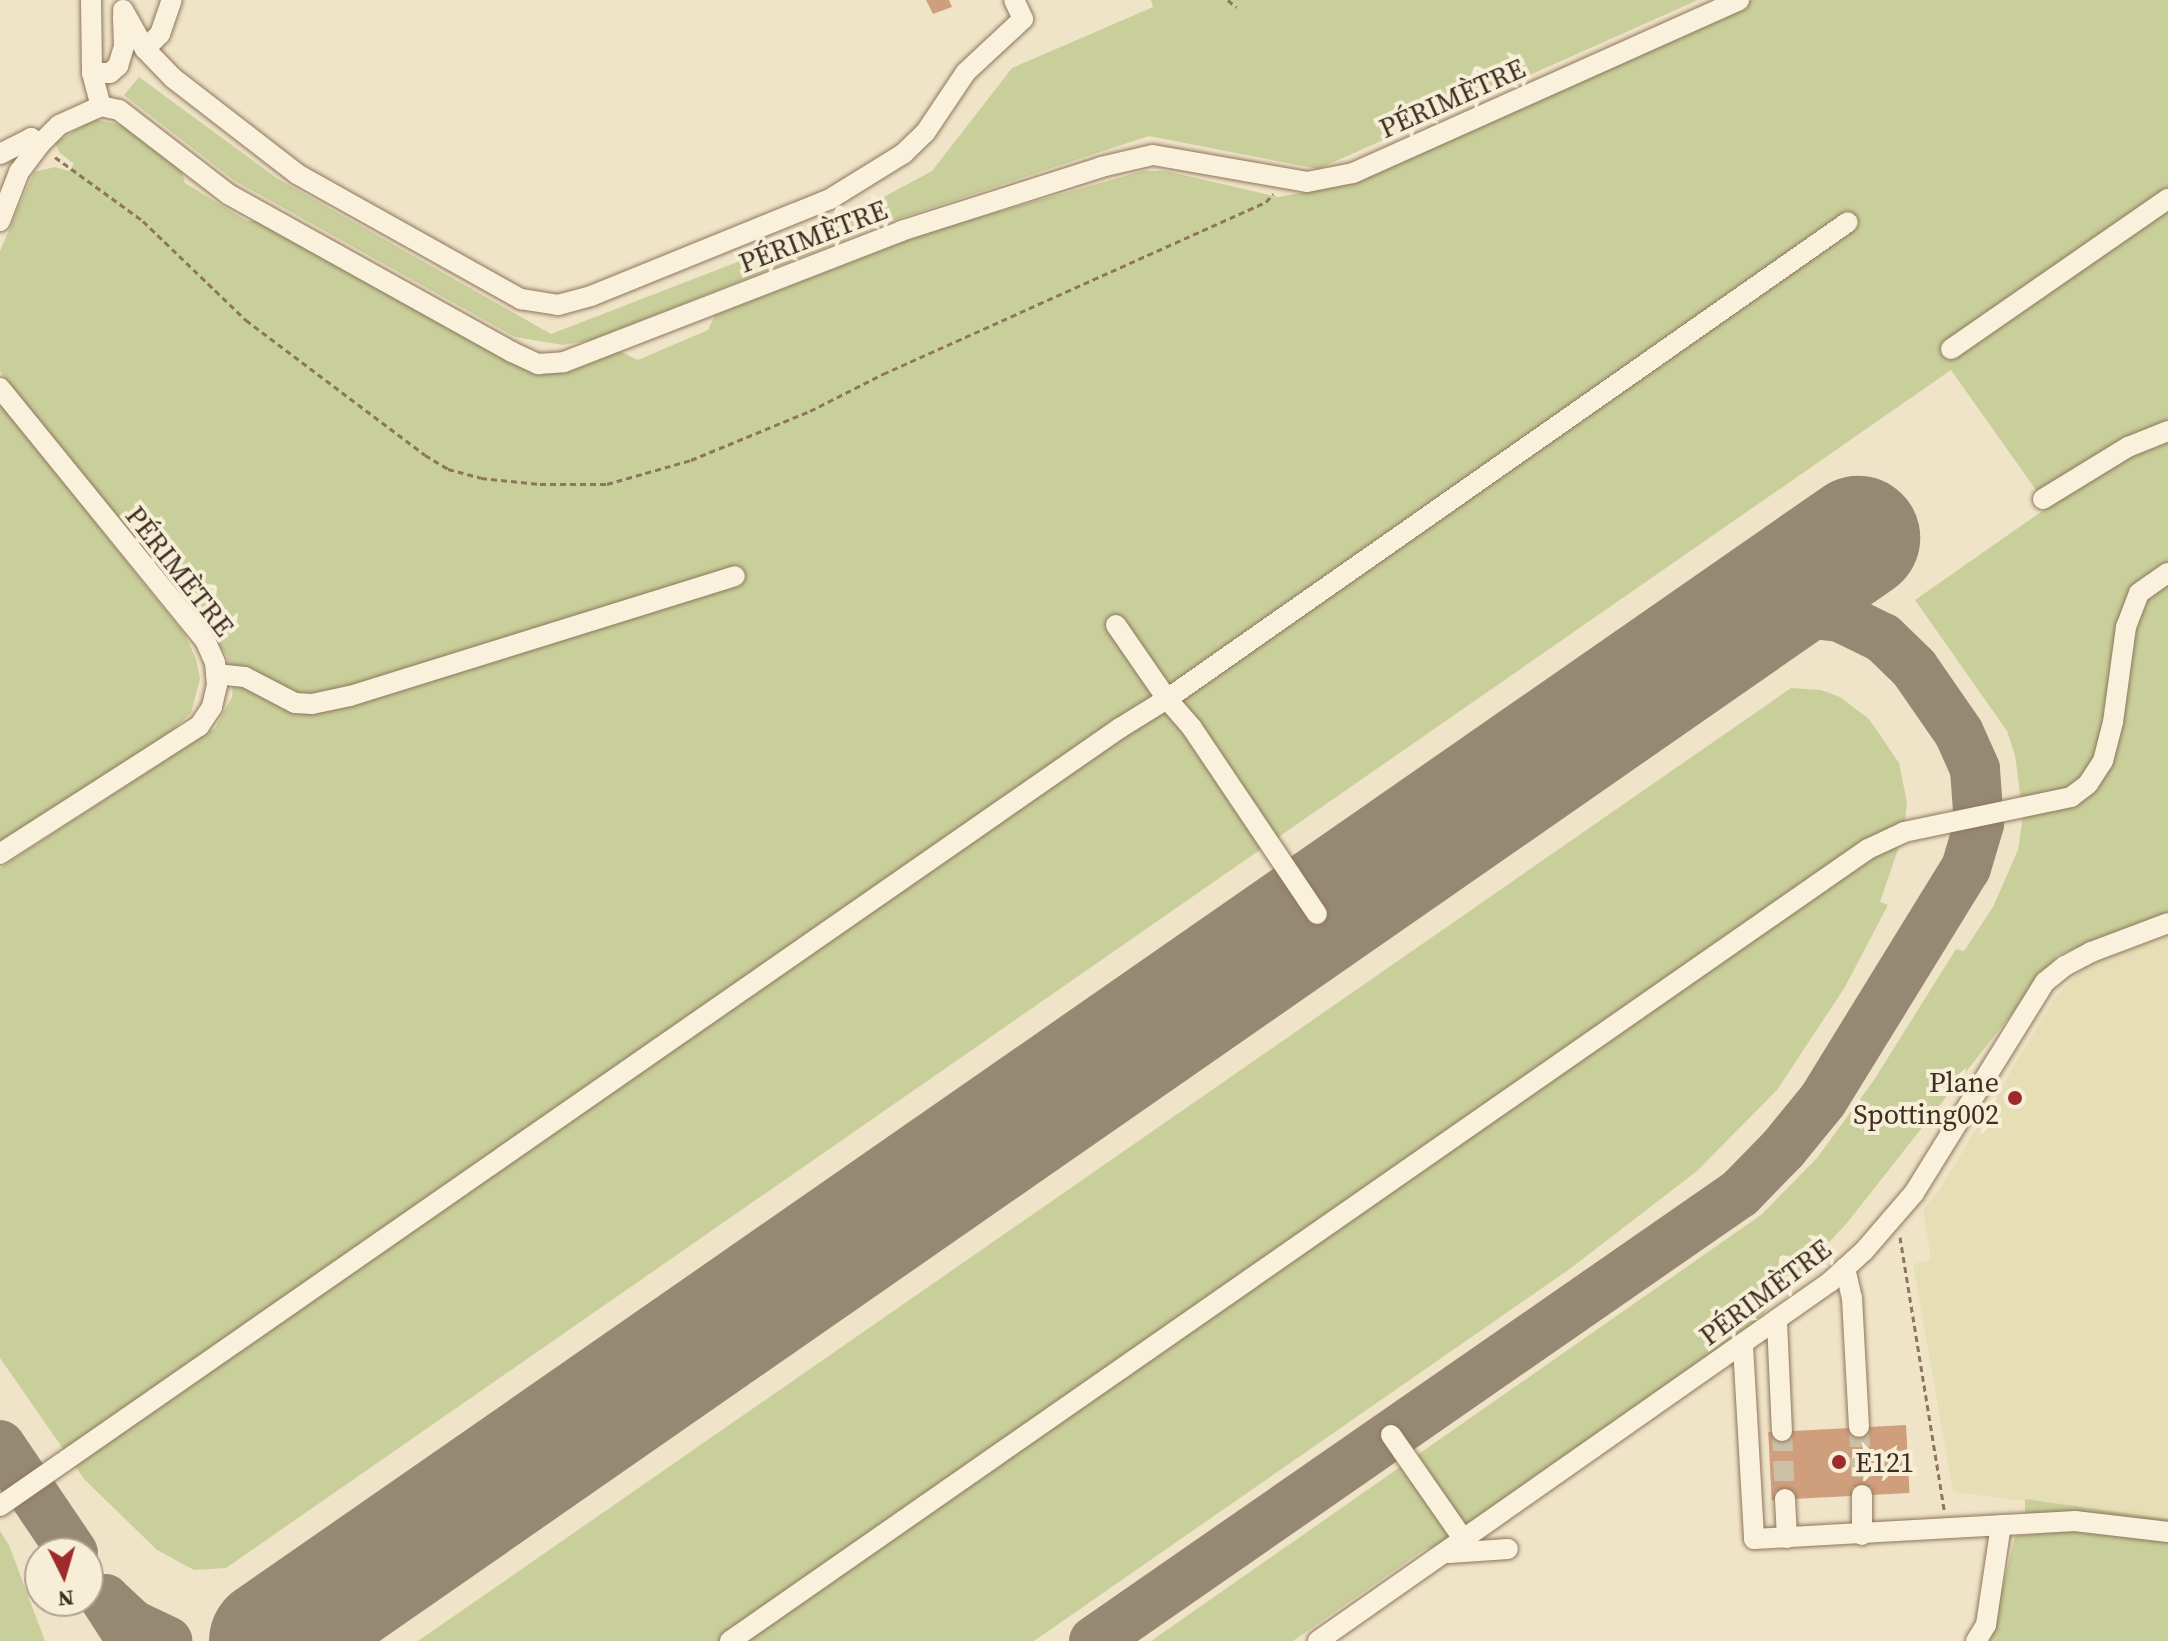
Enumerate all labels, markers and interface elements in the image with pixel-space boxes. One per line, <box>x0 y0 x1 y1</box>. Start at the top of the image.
street label: PÉRIMÈTRE <box>1374 51 1530 145</box>
street label: PÉRIMÈTRE <box>734 192 892 280</box>
street label: PÉRIMÈTRE <box>119 499 241 643</box>
place label: Plane Spotting002 <box>1853 1065 1999 1131</box>
marker: Plane Spotting002 <box>2006 1089 2024 1107</box>
street label: PÉRIMÈTRE <box>1693 1232 1837 1352</box>
place label: E121 <box>1855 1445 1914 1479</box>
marker: E121 <box>1830 1453 1848 1471</box>
north arrow <box>24 1537 104 1617</box>
text: N <box>57 1583 75 1615</box>

